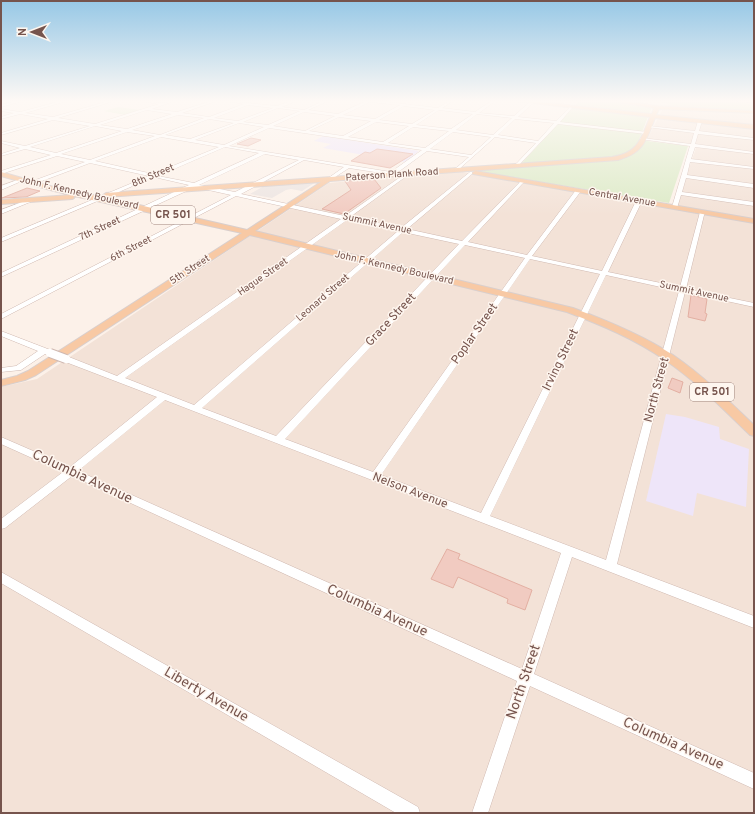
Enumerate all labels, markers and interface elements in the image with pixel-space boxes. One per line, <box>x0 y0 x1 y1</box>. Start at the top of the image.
north arrow <box>12 12 52 52</box>
text: N <box>16 28 30 36</box>
street label: 8th Street <box>130 161 176 191</box>
street label: Paterson Plank Road <box>345 165 439 185</box>
street label: John F. Kennedy Boulevard <box>18 173 140 213</box>
street label: Central Avenue <box>587 186 657 210</box>
road number: CR 501 <box>151 206 195 224</box>
street label: Summit Avenue <box>341 210 413 238</box>
street label: 7th Street <box>77 214 123 244</box>
street label: 6th Street <box>108 233 154 265</box>
street label: John F. Kennedy Boulevard <box>333 248 455 288</box>
street label: 5th Street <box>167 252 213 288</box>
street label: Hague Street <box>235 255 291 299</box>
street label: Leonard Street <box>293 271 353 325</box>
street label: Summit Avenue <box>658 278 730 306</box>
street label: Grace Street <box>362 290 420 350</box>
street label: Poplar Street <box>448 300 502 368</box>
street label: Irving Street <box>539 326 583 394</box>
street label: North Street <box>641 356 673 424</box>
road number: CR 501 <box>690 383 734 401</box>
street label: Columbia Avenue <box>29 446 135 508</box>
street label: Nelson Avenue <box>370 469 450 513</box>
street label: Columbia Avenue <box>324 581 430 641</box>
street label: North Street <box>503 642 545 722</box>
street label: Liberty Avenue <box>161 664 251 726</box>
street label: Columbia Avenue <box>620 714 726 774</box>

